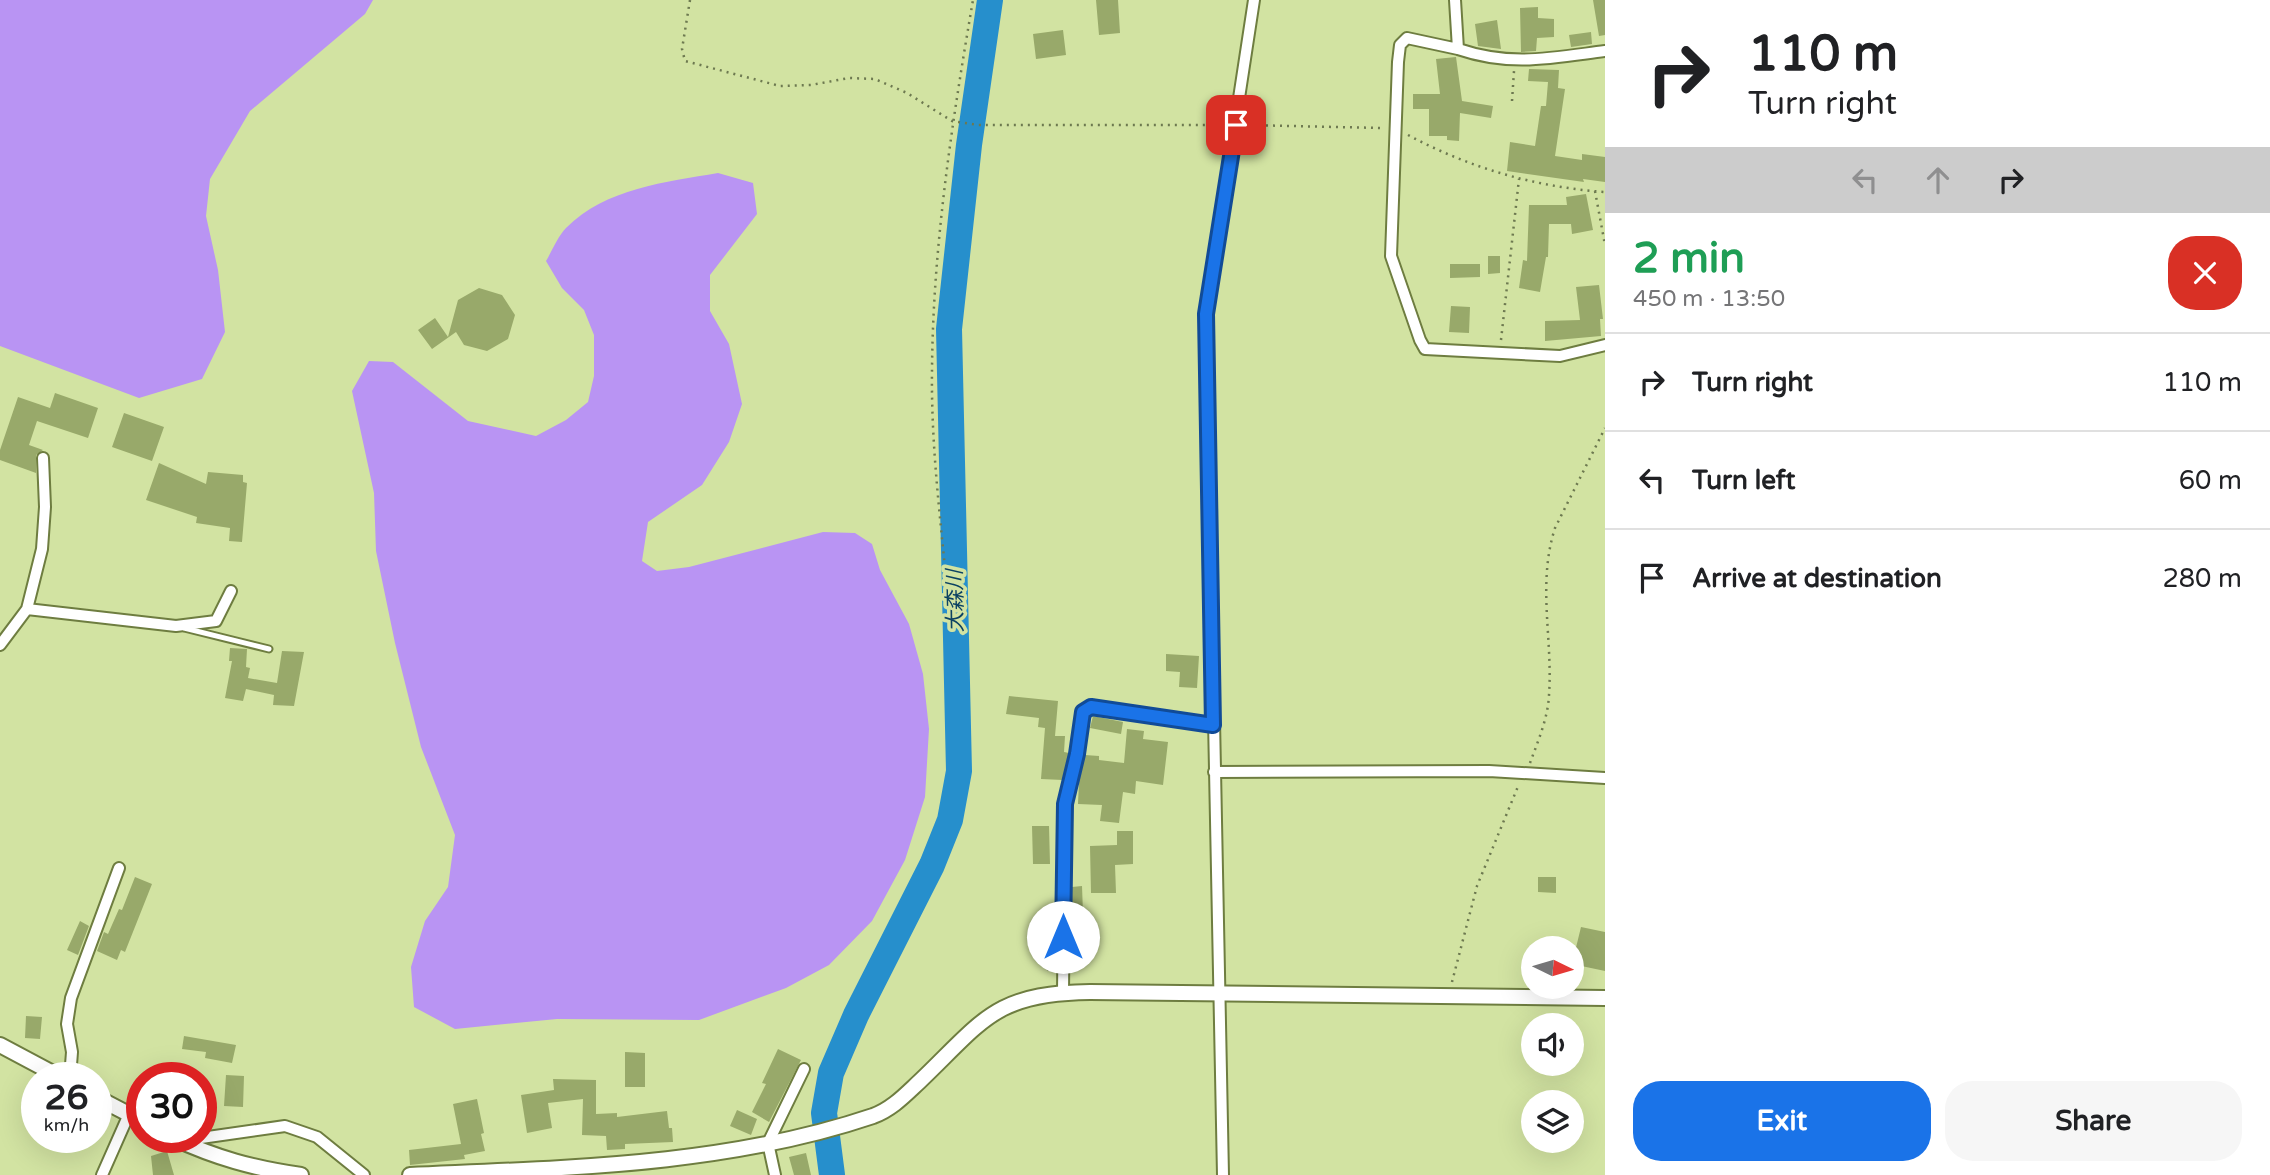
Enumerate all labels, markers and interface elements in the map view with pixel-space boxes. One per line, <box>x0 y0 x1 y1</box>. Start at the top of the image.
text: 110 m <box>1748 25 1898 84</box>
icon: right <box>1633 28 1724 119</box>
text: Turn right <box>1748 85 1897 123</box>
pin <box>1206 95 1266 155</box>
icon: arrive <box>1217 106 1255 144</box>
icon: left <box>1846 161 1884 199</box>
icon: ahead <box>1919 161 1957 199</box>
icon: right <box>1992 161 2030 199</box>
text: 2 min <box>1633 233 1745 284</box>
button: close <box>2168 236 2242 310</box>
text: 450 m · 13:50 <box>1633 285 1785 313</box>
icon: right <box>1633 363 1671 401</box>
text: Turn right <box>1692 367 1813 398</box>
text: 110 m <box>2162 367 2242 398</box>
icon: left <box>1633 461 1671 499</box>
text: Turn left <box>1692 465 1795 496</box>
text: 60 m <box>2179 465 2242 496</box>
icon: arrive <box>1633 559 1671 597</box>
text: Arrive at destination <box>1692 563 1942 594</box>
text: 280 m <box>2162 563 2242 594</box>
water label: 大森川 <box>942 567 969 633</box>
position arrow <box>1026 900 1100 974</box>
north arrow <box>1521 936 1584 999</box>
map controls <box>1521 936 1584 1153</box>
button: sound <box>1521 1013 1584 1076</box>
speed limit sign: 30 <box>126 1062 217 1153</box>
text: 26 <box>45 1077 88 1119</box>
button: Exit <box>1633 1081 1931 1161</box>
button: Share <box>1945 1081 2242 1161</box>
button: layers <box>1521 1090 1584 1153</box>
text: km/h <box>44 1114 89 1136</box>

